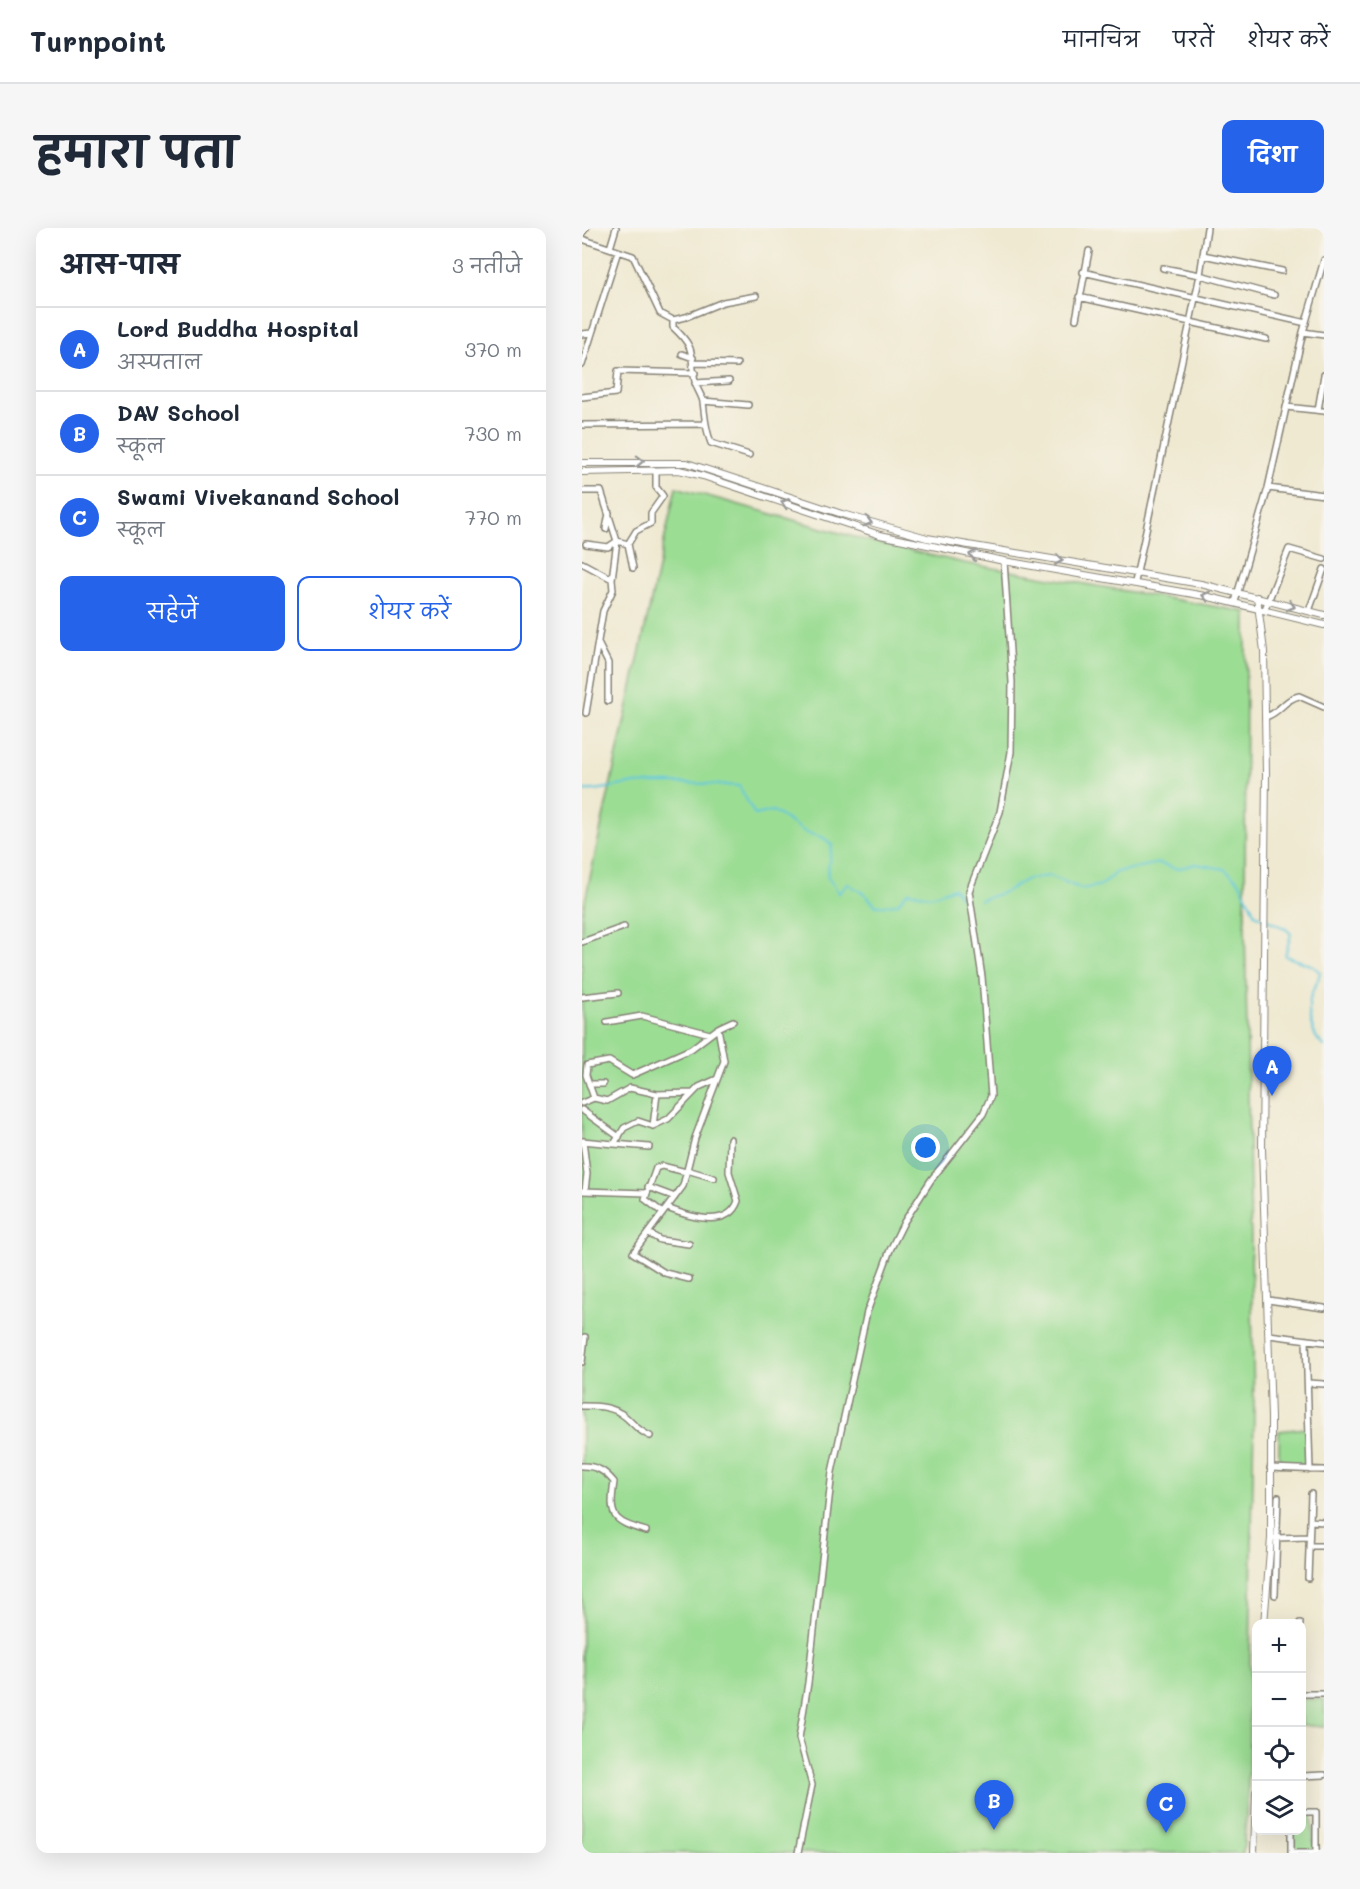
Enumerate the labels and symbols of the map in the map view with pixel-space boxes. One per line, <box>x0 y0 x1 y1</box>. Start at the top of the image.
one-way arrow <box>636 455 645 468</box>
one-way arrow <box>780 498 791 510</box>
one-way arrow <box>862 515 873 527</box>
one-way arrow <box>968 549 978 562</box>
one-way arrow <box>1054 554 1064 566</box>
one-way arrow <box>1201 590 1211 603</box>
one-way arrow <box>1285 599 1296 611</box>
pin: A <box>1252 1046 1292 1096</box>
your location <box>911 1133 940 1162</box>
pin: B <box>974 1780 1014 1830</box>
pin: C <box>1146 1784 1186 1833</box>

